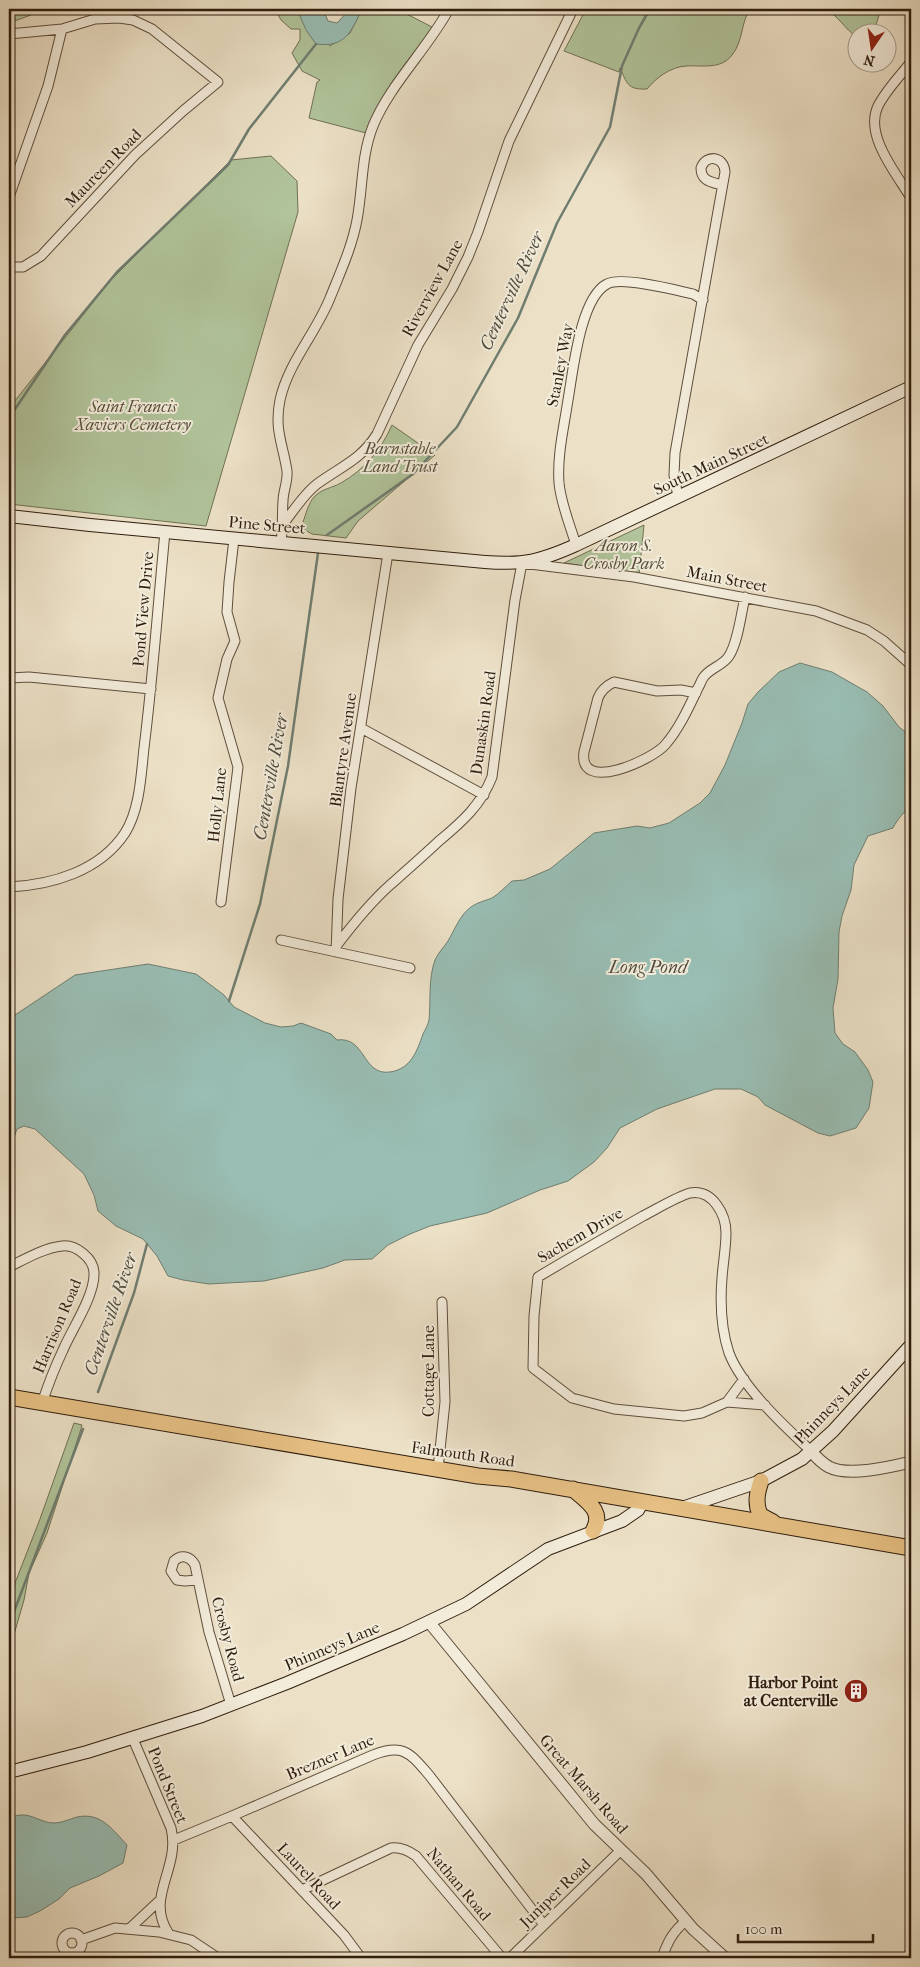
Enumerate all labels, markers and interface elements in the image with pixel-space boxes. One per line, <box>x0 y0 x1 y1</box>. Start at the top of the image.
north arrow <box>848 22 898 72</box>
text: N <box>862 51 876 70</box>
street label: Maureen Road <box>61 125 145 211</box>
water label: Centerville River <box>475 227 549 354</box>
street label: Riverview Lane <box>397 236 467 340</box>
street label: Stanley Way <box>543 321 578 408</box>
park label: Saint Francis Xaviers Cemetery <box>73 397 191 434</box>
street label: South Main Street <box>650 429 772 499</box>
park label: Barnstable Land Trust <box>362 439 438 476</box>
street label: Pine Street <box>228 512 307 538</box>
park label: Aaron S. Crosby Park <box>583 536 665 573</box>
street label: Pond View Drive <box>128 550 158 668</box>
street label: Main Street <box>685 562 769 596</box>
street label: Dunaskin Road <box>466 669 500 776</box>
street label: Blantyre Avenue <box>326 691 360 808</box>
water label: Centerville River <box>250 710 293 842</box>
street label: Holly Lane <box>204 767 230 843</box>
water label: Long Pond <box>607 957 690 978</box>
street label: Sachem Drive <box>534 1203 626 1267</box>
water label: Centerville River <box>80 1248 142 1378</box>
street label: Harrison Road <box>29 1276 86 1376</box>
street label: Cottage Lane <box>419 1325 438 1417</box>
street label: Phinneys Lane <box>790 1362 874 1448</box>
street label: Falmouth Road <box>410 1437 516 1471</box>
street label: Crosby Road <box>208 1595 248 1684</box>
street label: Phinneys Lane <box>282 1617 383 1675</box>
place label: Harbor Point at Centerville <box>744 1673 838 1710</box>
building icon: Harbor Point at Centerville <box>843 1678 869 1704</box>
street label: Brezner Lane <box>283 1730 377 1784</box>
street label: Great Marsh Road <box>536 1731 632 1838</box>
street label: Pond Street <box>144 1744 192 1826</box>
street label: Laurel Road <box>273 1839 345 1913</box>
street label: Nathan Road <box>423 1844 495 1925</box>
street label: Juniper Road <box>514 1854 595 1933</box>
scale bar <box>738 1912 872 1944</box>
text: 100 m <box>745 1920 783 1938</box>

